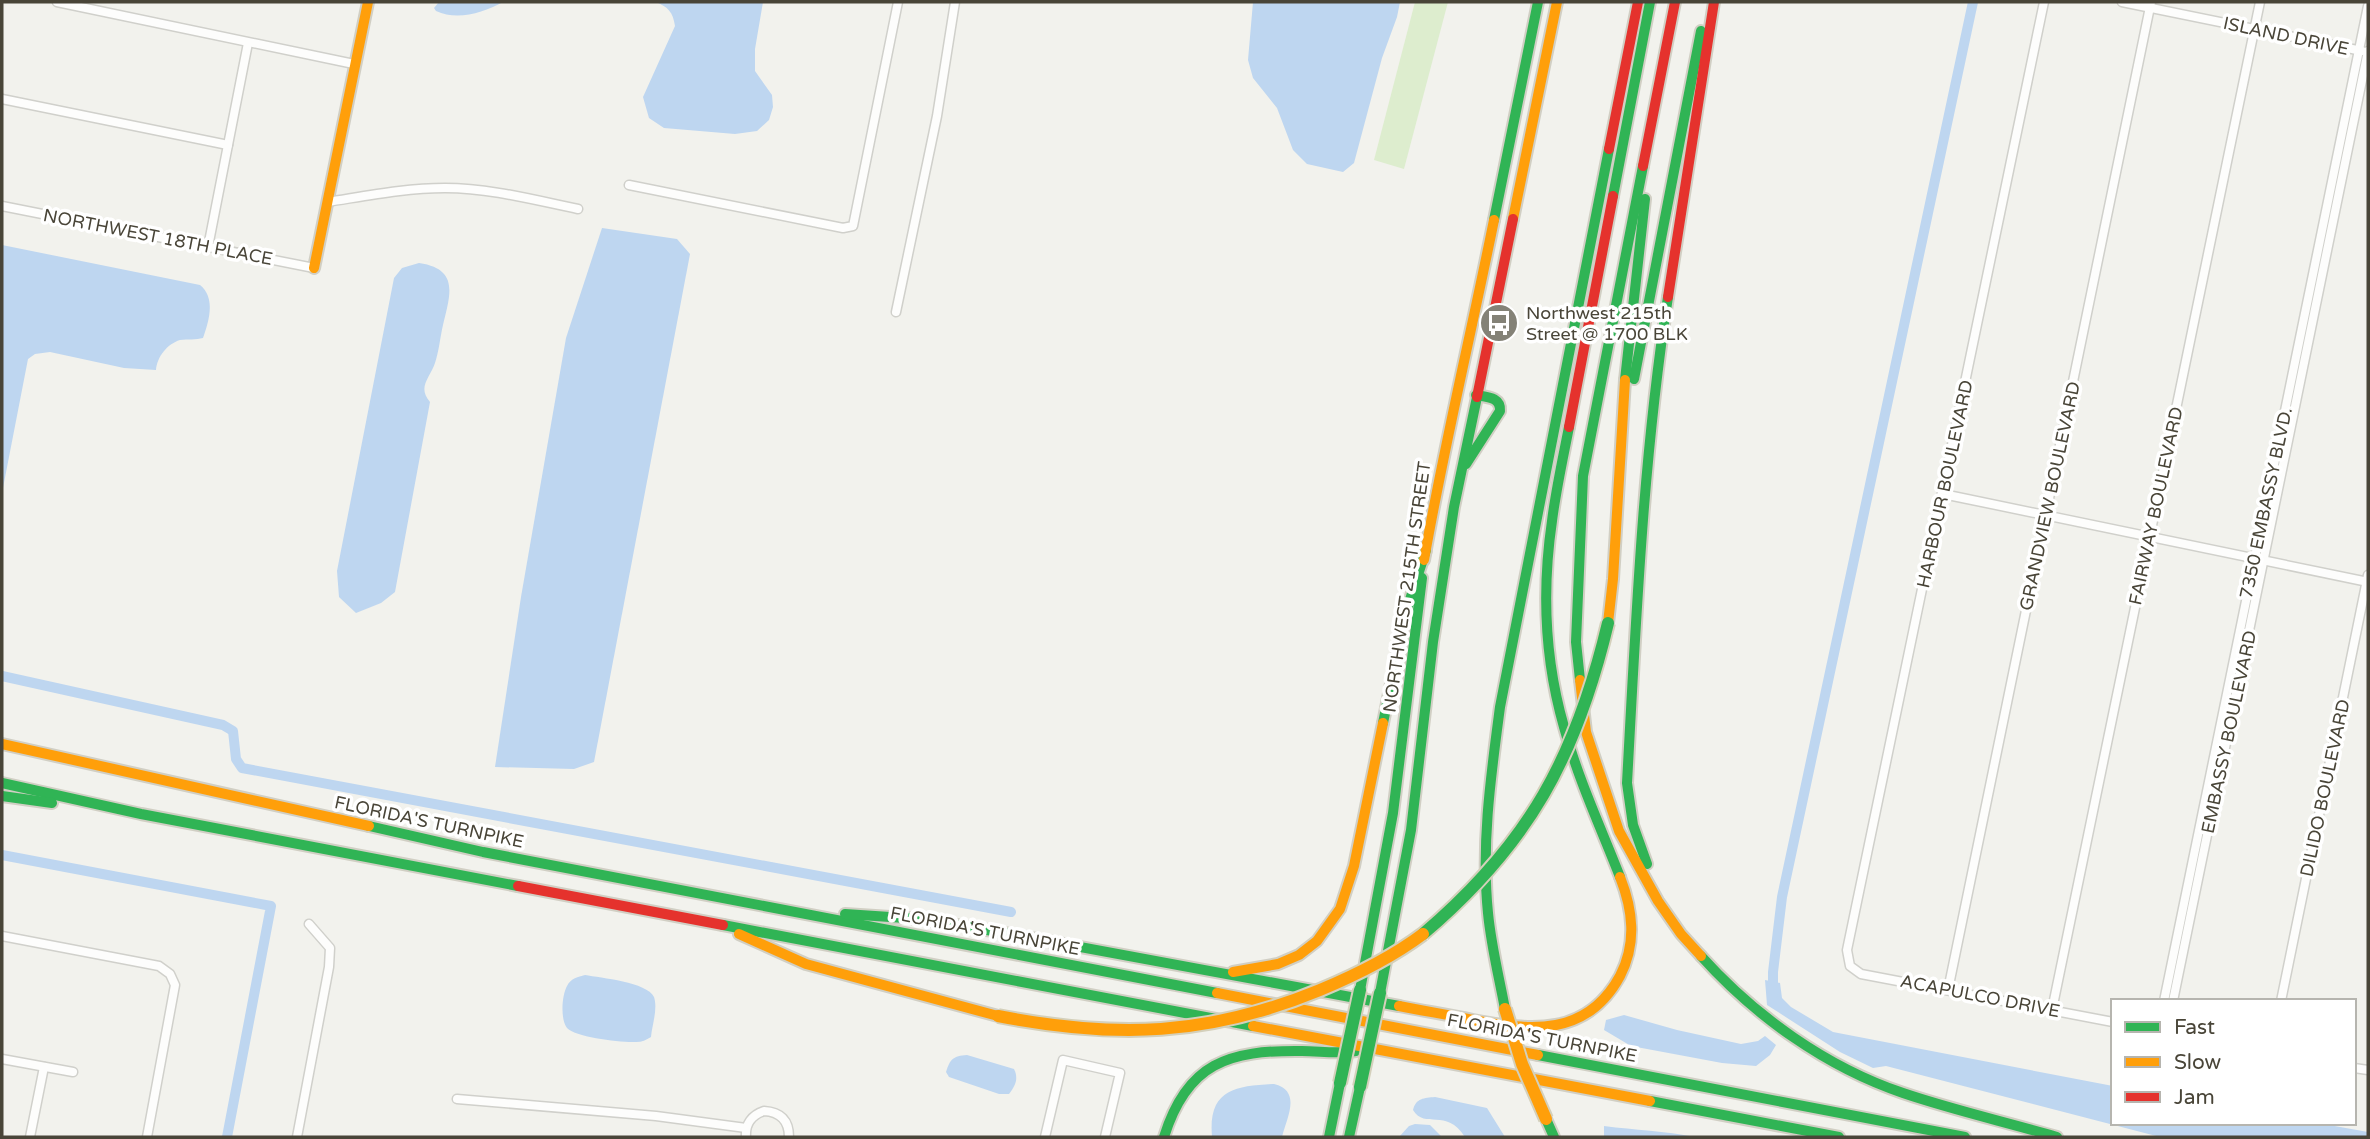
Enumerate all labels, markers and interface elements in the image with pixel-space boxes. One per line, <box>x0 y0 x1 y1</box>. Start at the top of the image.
street label: ISLAND DRIVE <box>2221 12 2351 60</box>
street label: NORTHWEST 18TH PLACE <box>41 204 275 270</box>
bus stop icon: Northwest 215th Street @ 1700 BLK <box>1478 302 1520 344</box>
place label: Northwest 215th Street @ 1700 BLK <box>1526 302 1688 345</box>
street label: HARBOUR BOULEVARD <box>1912 378 1978 590</box>
street label: GRANDVIEW BOULEVARD <box>2015 379 2085 613</box>
street label: FAIRWAY BOULEVARD <box>2124 405 2188 607</box>
street label: 7350 EMBASSY BLVD. <box>2235 405 2297 601</box>
street label: NORTHWEST 215TH STREET <box>1378 460 1436 714</box>
street label: EMBASSY BOULEVARD <box>2197 628 2261 836</box>
street label: DILIDO BOULEVARD <box>2295 697 2355 879</box>
street label: FLORIDA'S TURNPIKE <box>332 791 526 853</box>
street label: FLORIDA'S TURNPIKE <box>888 902 1082 960</box>
street label: ACAPULCO DRIVE <box>1898 970 2062 1022</box>
legend <box>2111 999 2356 1125</box>
street label: FLORIDA'S TURNPIKE <box>1445 1009 1639 1067</box>
text: Fast <box>2174 1015 2215 1040</box>
text: Slow <box>2174 1050 2222 1075</box>
text: Jam <box>2174 1085 2215 1110</box>

